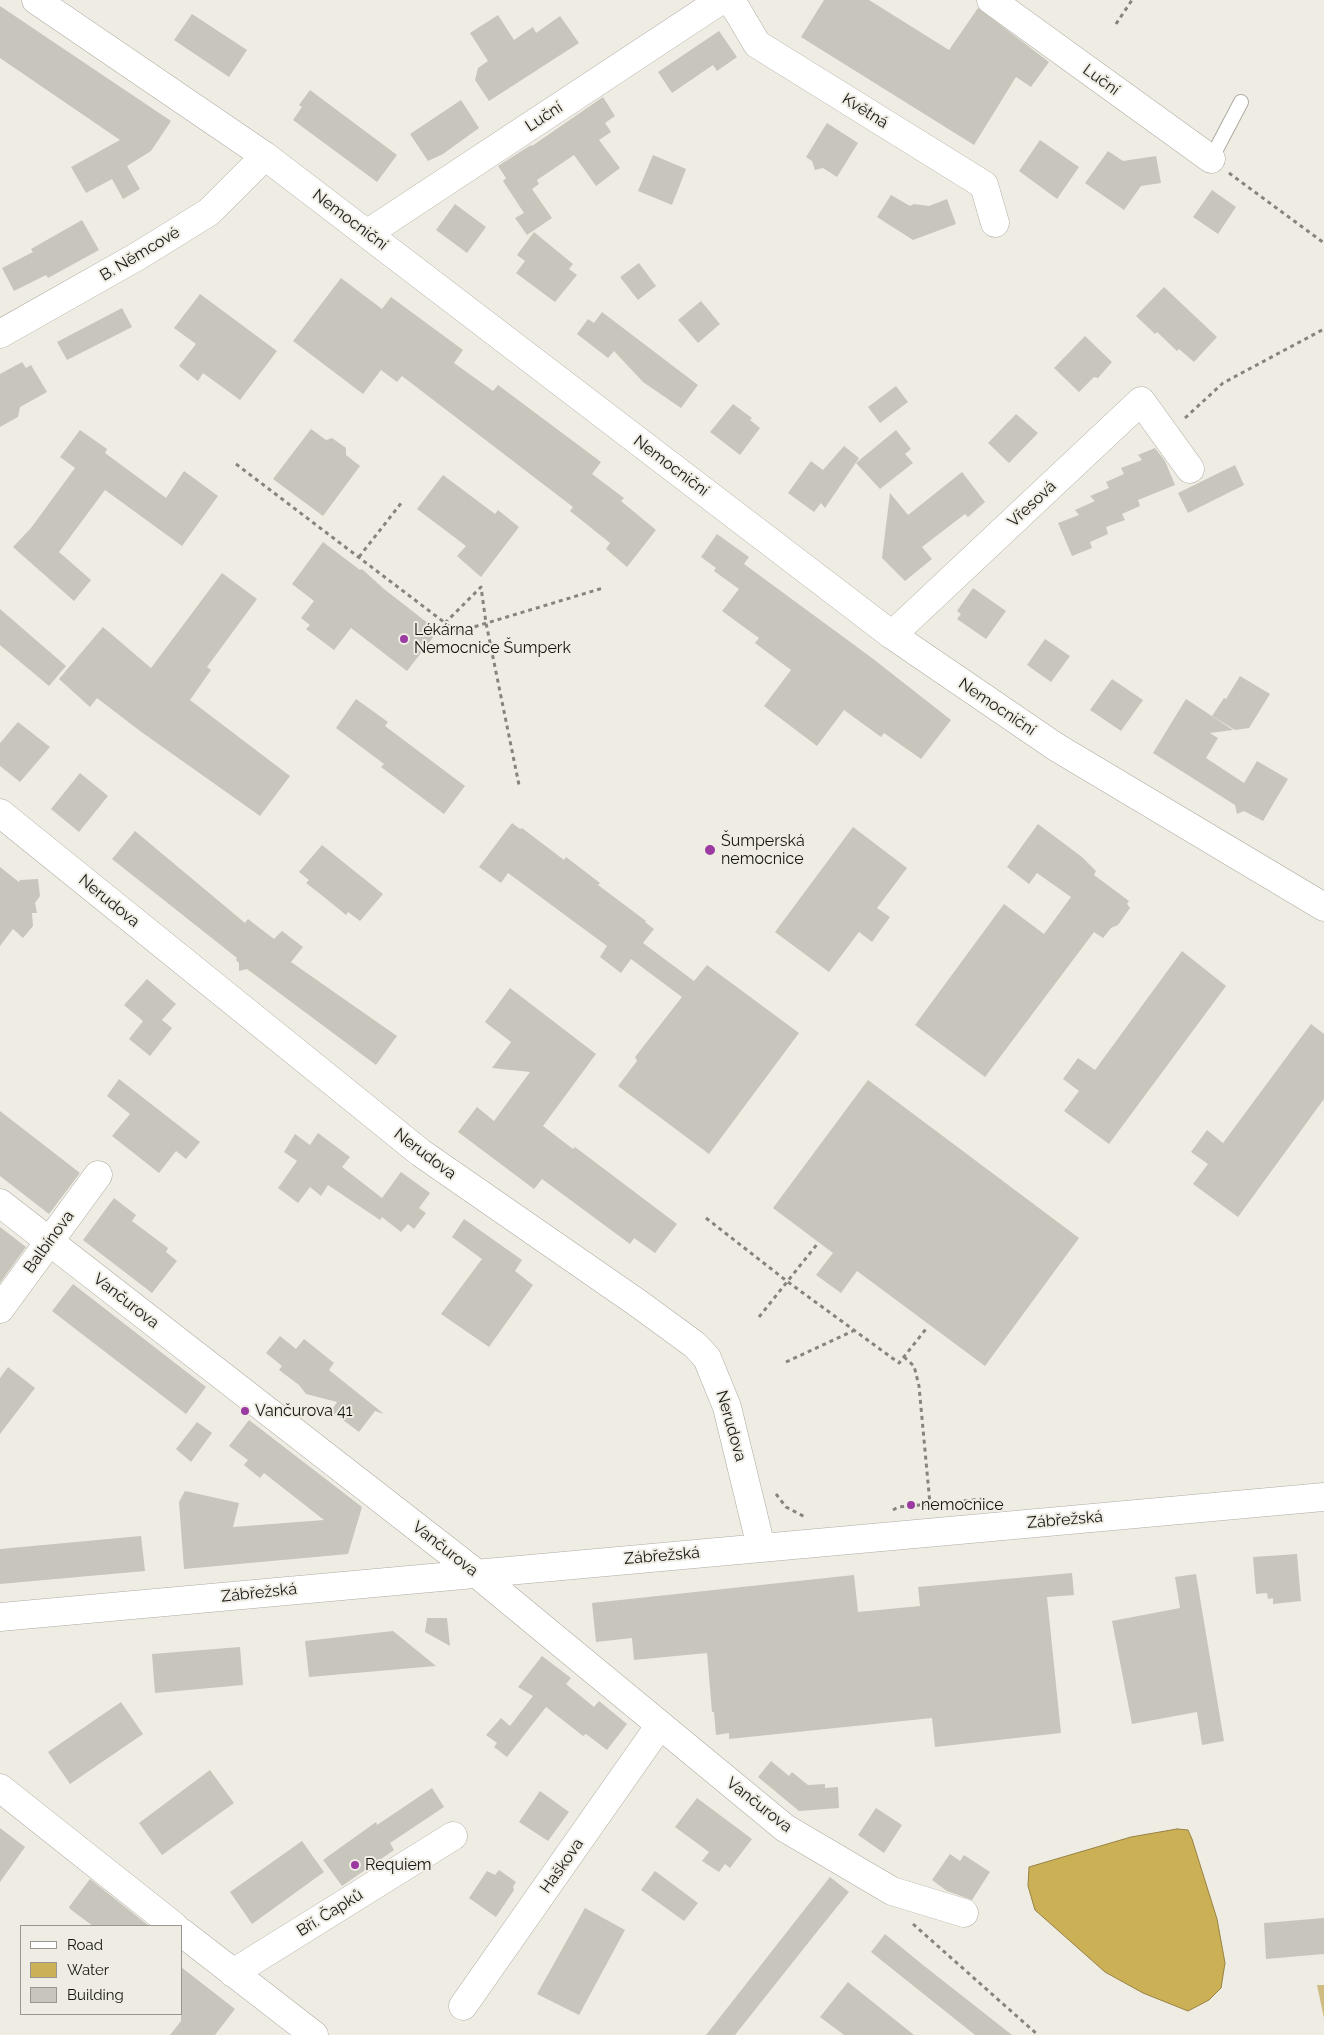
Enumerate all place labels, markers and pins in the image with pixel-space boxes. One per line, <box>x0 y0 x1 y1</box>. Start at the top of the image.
place label: Lékárna Nemocnice Šumperk <box>414 620 571 658</box>
marker: Lékárna Nemocnice Šumperk <box>398 633 410 645</box>
place label: Šumperská nemocnice <box>721 831 805 869</box>
marker: Šumperská nemocnice <box>703 843 717 857</box>
place label: Vančurova 41 <box>255 1401 353 1421</box>
marker: Vančurova 41 <box>239 1405 251 1417</box>
place label: nemocnice <box>921 1495 1004 1515</box>
marker: nemocnice <box>905 1499 917 1511</box>
place label: Requiem <box>365 1855 432 1875</box>
marker: Requiem <box>349 1859 361 1871</box>

